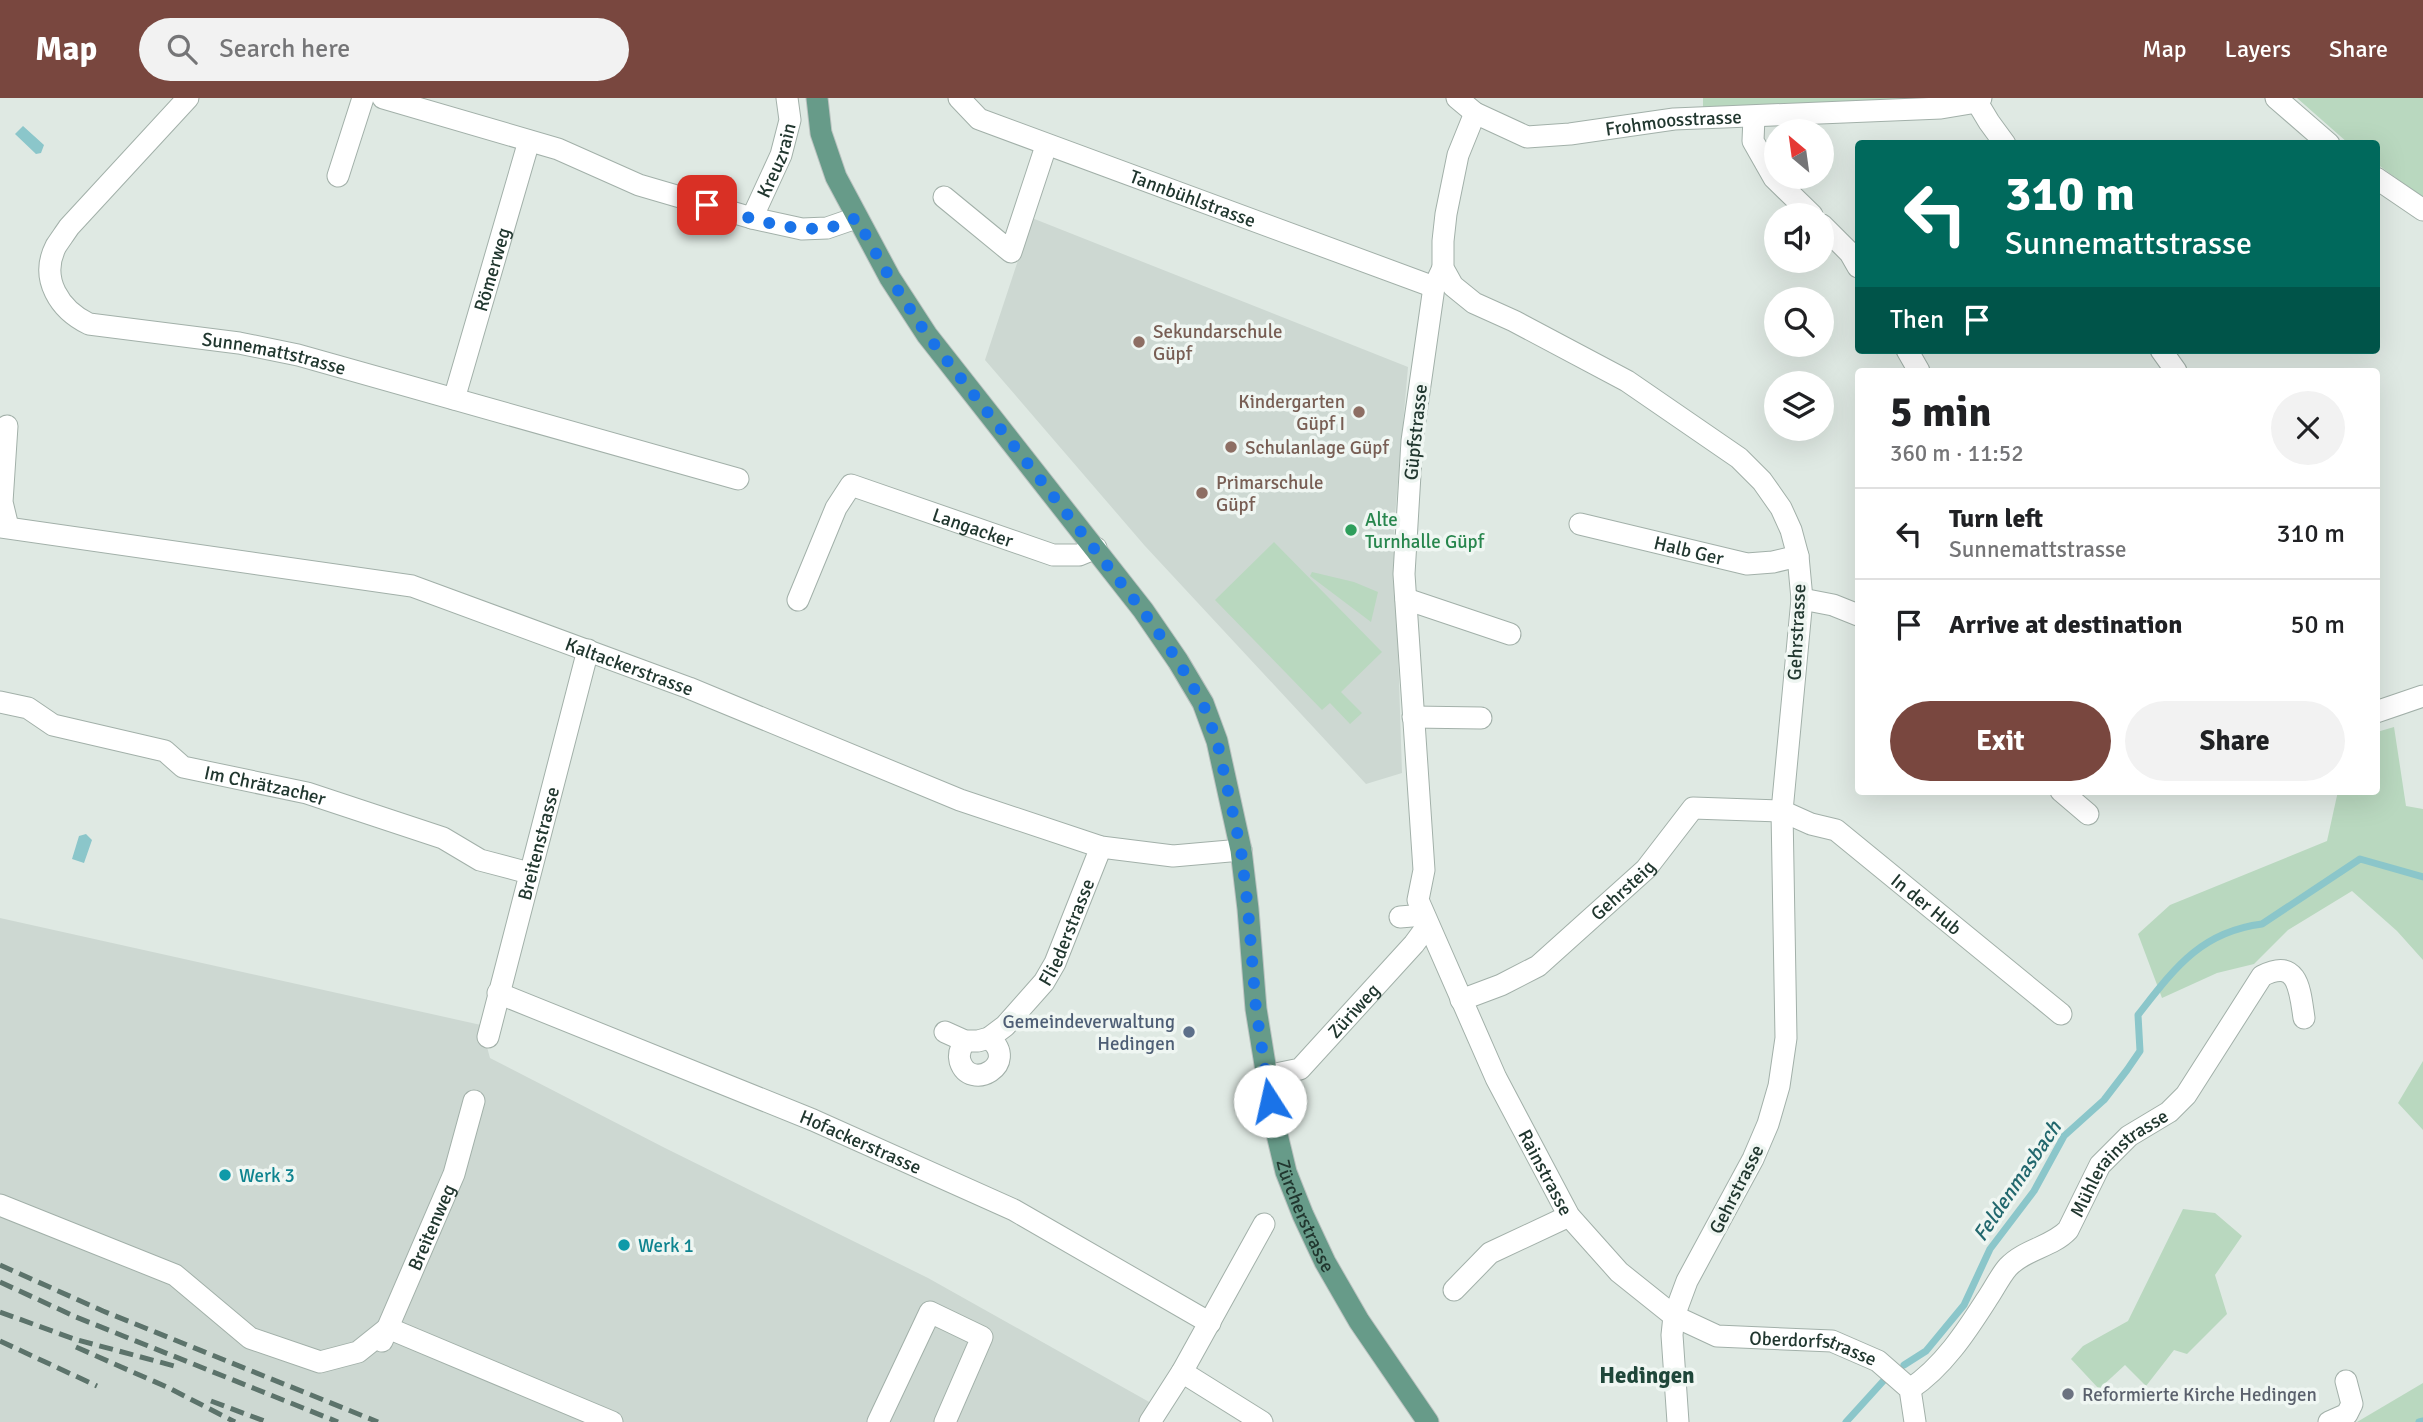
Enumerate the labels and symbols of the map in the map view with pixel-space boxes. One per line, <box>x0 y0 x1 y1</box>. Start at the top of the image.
street label: Frohmoosstrasse <box>1604 105 1742 142</box>
north arrow <box>1764 119 1834 189</box>
street label: Kreuzrain <box>752 120 802 202</box>
street label: Tannbühlstrasse <box>1126 165 1259 233</box>
pin <box>677 175 737 235</box>
street label: Römerweg <box>469 225 516 314</box>
place label: Sekundarschule Güpf <box>1153 320 1283 366</box>
street label: Sunnemattstrasse <box>200 327 348 381</box>
marker: Sekundarschule Güpf <box>1131 334 1147 350</box>
street label: Güpfstrasse <box>1399 383 1433 481</box>
place label: Kindergarten Güpf I <box>1238 390 1345 436</box>
marker: Kindergarten Güpf I <box>1351 404 1367 420</box>
place label: Schulanlage Güpf <box>1245 436 1390 460</box>
marker: Schulanlage Güpf <box>1223 439 1239 455</box>
place label: Primarschule Güpf <box>1216 471 1324 517</box>
marker: Primarschule Güpf <box>1194 485 1210 501</box>
street label: Langacker <box>929 503 1016 553</box>
place label: Alte Turnhalle Güpf <box>1365 508 1486 554</box>
marker: Alte Turnhalle Güpf <box>1343 522 1359 538</box>
street label: Halb Ger <box>1651 531 1726 571</box>
street label: Gehrstrasse <box>1782 583 1812 681</box>
street label: Kaltackerstrasse <box>562 632 697 702</box>
street label: Im Chrätzacher <box>202 761 329 811</box>
street label: Breitenstrasse <box>513 784 565 903</box>
street label: Gehrsteig <box>1586 856 1661 926</box>
street label: In der Hub <box>1886 869 1966 941</box>
street label: Fliederstrasse <box>1033 875 1100 991</box>
street label: Züriweg <box>1323 979 1385 1044</box>
place label: Gemeindeverwaltung Hedingen <box>1003 1010 1175 1056</box>
marker: Gemeindeverwaltung Hedingen <box>1181 1024 1197 1040</box>
position arrow <box>1233 1064 1307 1138</box>
street label: Mühlerainstrasse <box>2065 1104 2173 1221</box>
street label: Hofackerstrasse <box>796 1105 925 1180</box>
water label: Feldenmasbach <box>1967 1115 2067 1246</box>
street label: Rainstrasse <box>1512 1125 1578 1220</box>
street label: Gehrstrasse <box>1704 1141 1770 1238</box>
street label: Zürcherstrasse <box>1270 1157 1339 1277</box>
place label: Werk 3 <box>239 1164 295 1188</box>
marker: Werk 3 <box>217 1167 233 1183</box>
street label: Breitenweg <box>403 1181 461 1274</box>
place label: Werk 1 <box>638 1234 694 1258</box>
marker: Werk 1 <box>616 1237 632 1253</box>
street label: Oberdorfstrasse <box>1749 1326 1880 1372</box>
district label: Hedingen <box>1599 1361 1695 1390</box>
place label: Reformierte Kirche Hedingen <box>2082 1383 2317 1407</box>
marker: Reformierte Kirche Hedingen <box>2060 1386 2076 1402</box>

